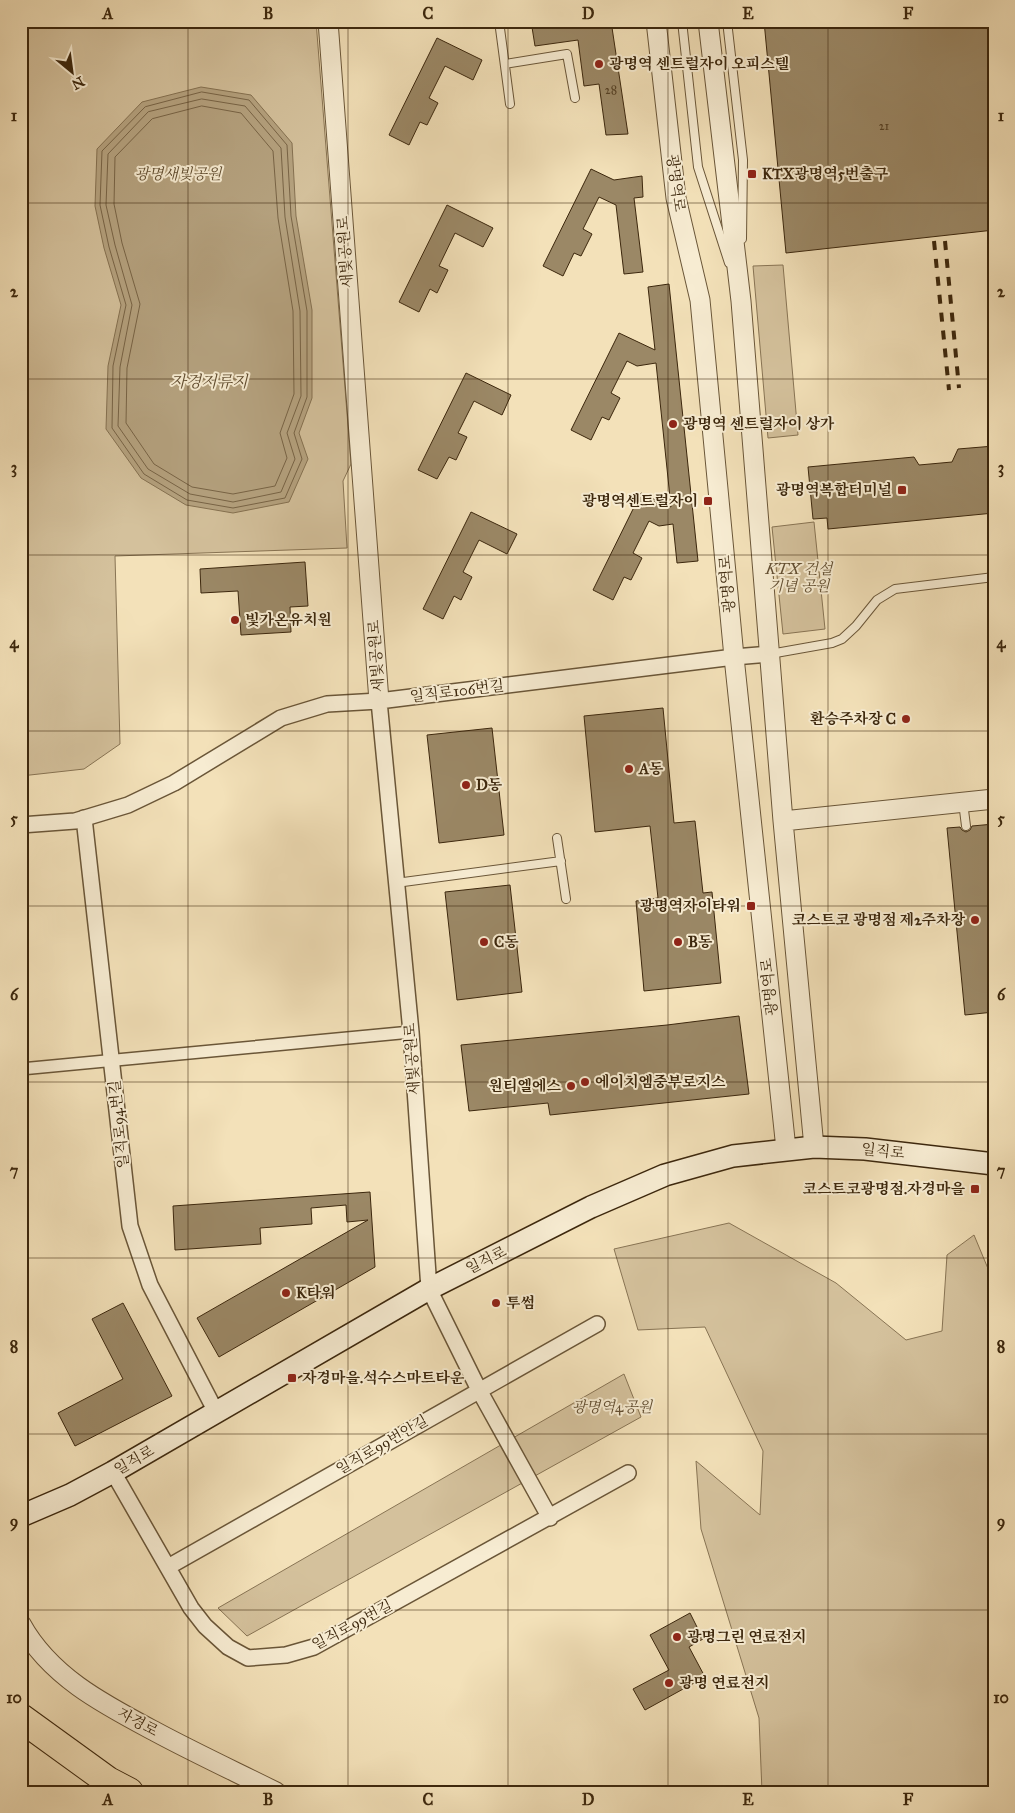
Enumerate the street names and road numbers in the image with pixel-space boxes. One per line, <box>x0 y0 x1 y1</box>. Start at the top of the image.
street label: 광명역로 <box>663 153 689 213</box>
street label: 새빛공원로 <box>333 215 357 289</box>
street label: 광명역로 <box>715 554 738 614</box>
street label: 새빛공원로 <box>364 619 388 693</box>
street label: 일직로106번길 <box>409 676 505 706</box>
street label: 광명역로 <box>757 957 781 1017</box>
street label: 새빛공원로 <box>400 1022 424 1096</box>
street label: 일직로94번길 <box>105 1079 133 1169</box>
street label: 일직로 <box>860 1140 906 1162</box>
street label: 일직로 <box>463 1242 510 1278</box>
street label: 일직로99번안길 <box>333 1411 431 1479</box>
street label: 일직로 <box>111 1441 158 1479</box>
street label: 일직로99번길 <box>309 1596 395 1654</box>
street label: 자경로 <box>115 1704 162 1740</box>

